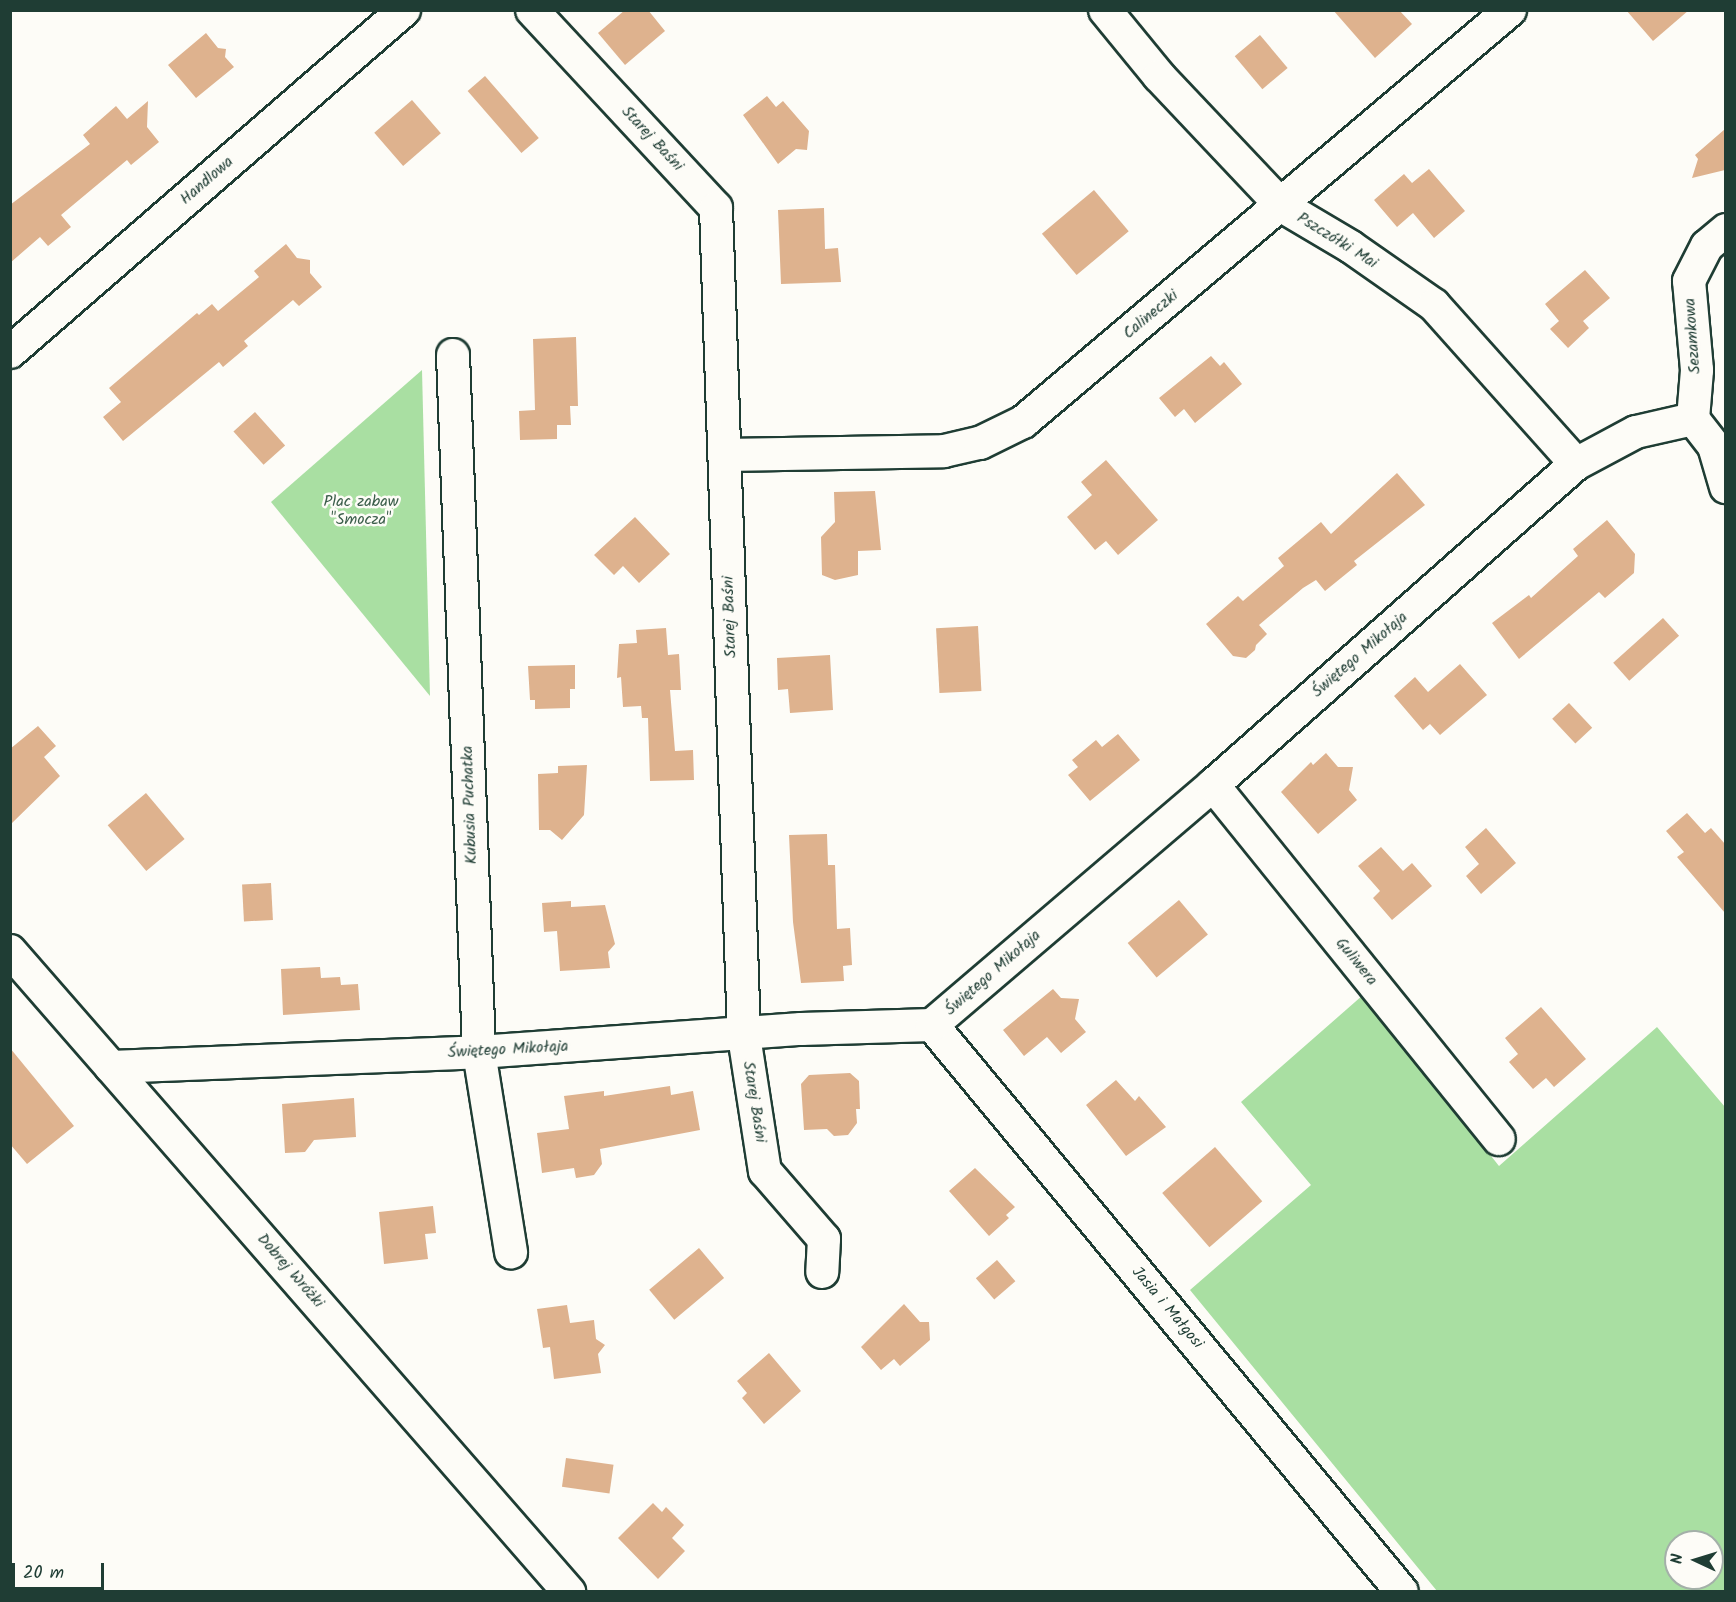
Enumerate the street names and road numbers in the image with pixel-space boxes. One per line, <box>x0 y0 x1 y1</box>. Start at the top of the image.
street label: Starej Baśni <box>617 102 687 176</box>
street label: Handlowa <box>176 153 238 209</box>
street label: Pszczółki Mai <box>1293 209 1381 273</box>
street label: Calineczki <box>1120 286 1182 344</box>
street label: Sezamkowa <box>1681 297 1705 375</box>
street label: Starej Baśni <box>719 576 741 658</box>
street label: Świętego Mikołaja <box>1308 608 1412 702</box>
street label: Kubusia Puchatka <box>458 745 482 865</box>
street label: Świętego Mikołaja <box>941 926 1045 1020</box>
street label: Guliwera <box>1331 934 1381 990</box>
street label: Świętego Mikołaja <box>447 1037 569 1063</box>
street label: Starej Baśni <box>738 1060 770 1144</box>
street label: Dobrej Wróżki <box>253 1230 327 1312</box>
street label: Jasia i Małgosi <box>1127 1263 1207 1353</box>

